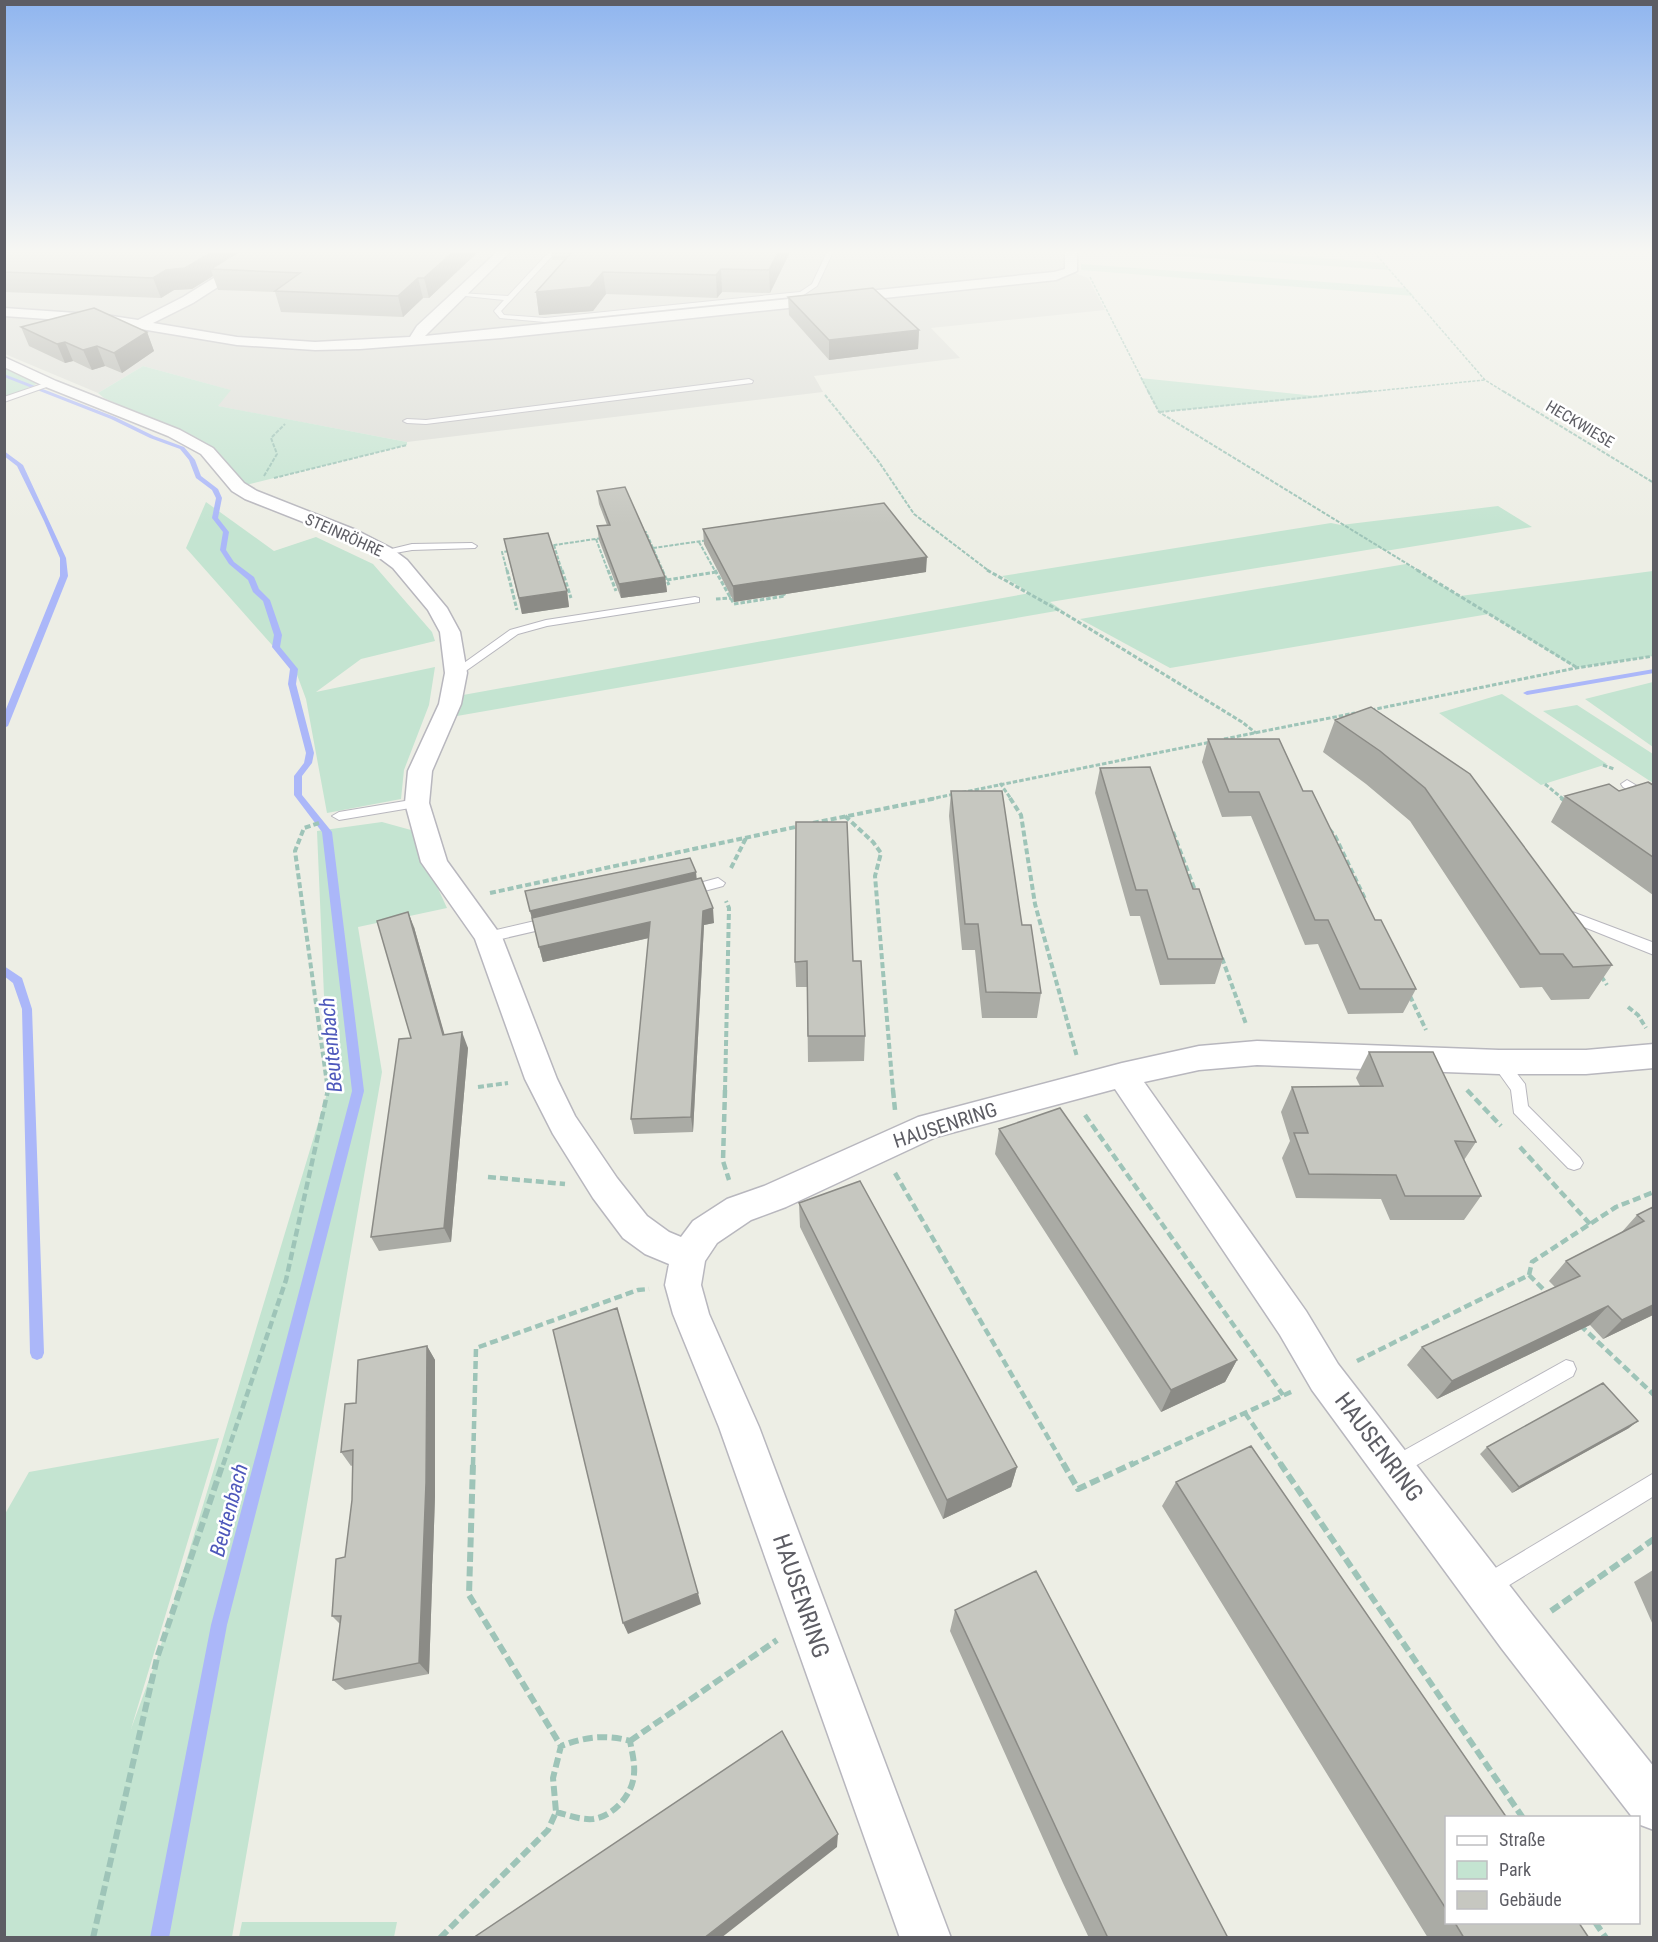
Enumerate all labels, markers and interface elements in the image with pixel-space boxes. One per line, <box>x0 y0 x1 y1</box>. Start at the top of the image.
street label: HECKWIESE <box>1543 396 1618 452</box>
street label: STEINRÖHRE <box>302 509 386 561</box>
water label: Beutenbach <box>315 997 347 1093</box>
street label: HAUSENRING <box>890 1097 1000 1153</box>
street label: HAUSENRING <box>1329 1387 1429 1507</box>
water label: Beutenbach <box>205 1461 253 1559</box>
street label: HAUSENRING <box>767 1530 835 1662</box>
legend <box>1445 1816 1640 1924</box>
text: Straße <box>1499 1829 1545 1850</box>
text: Park <box>1499 1859 1531 1880</box>
text: Gebäude <box>1499 1889 1562 1910</box>

